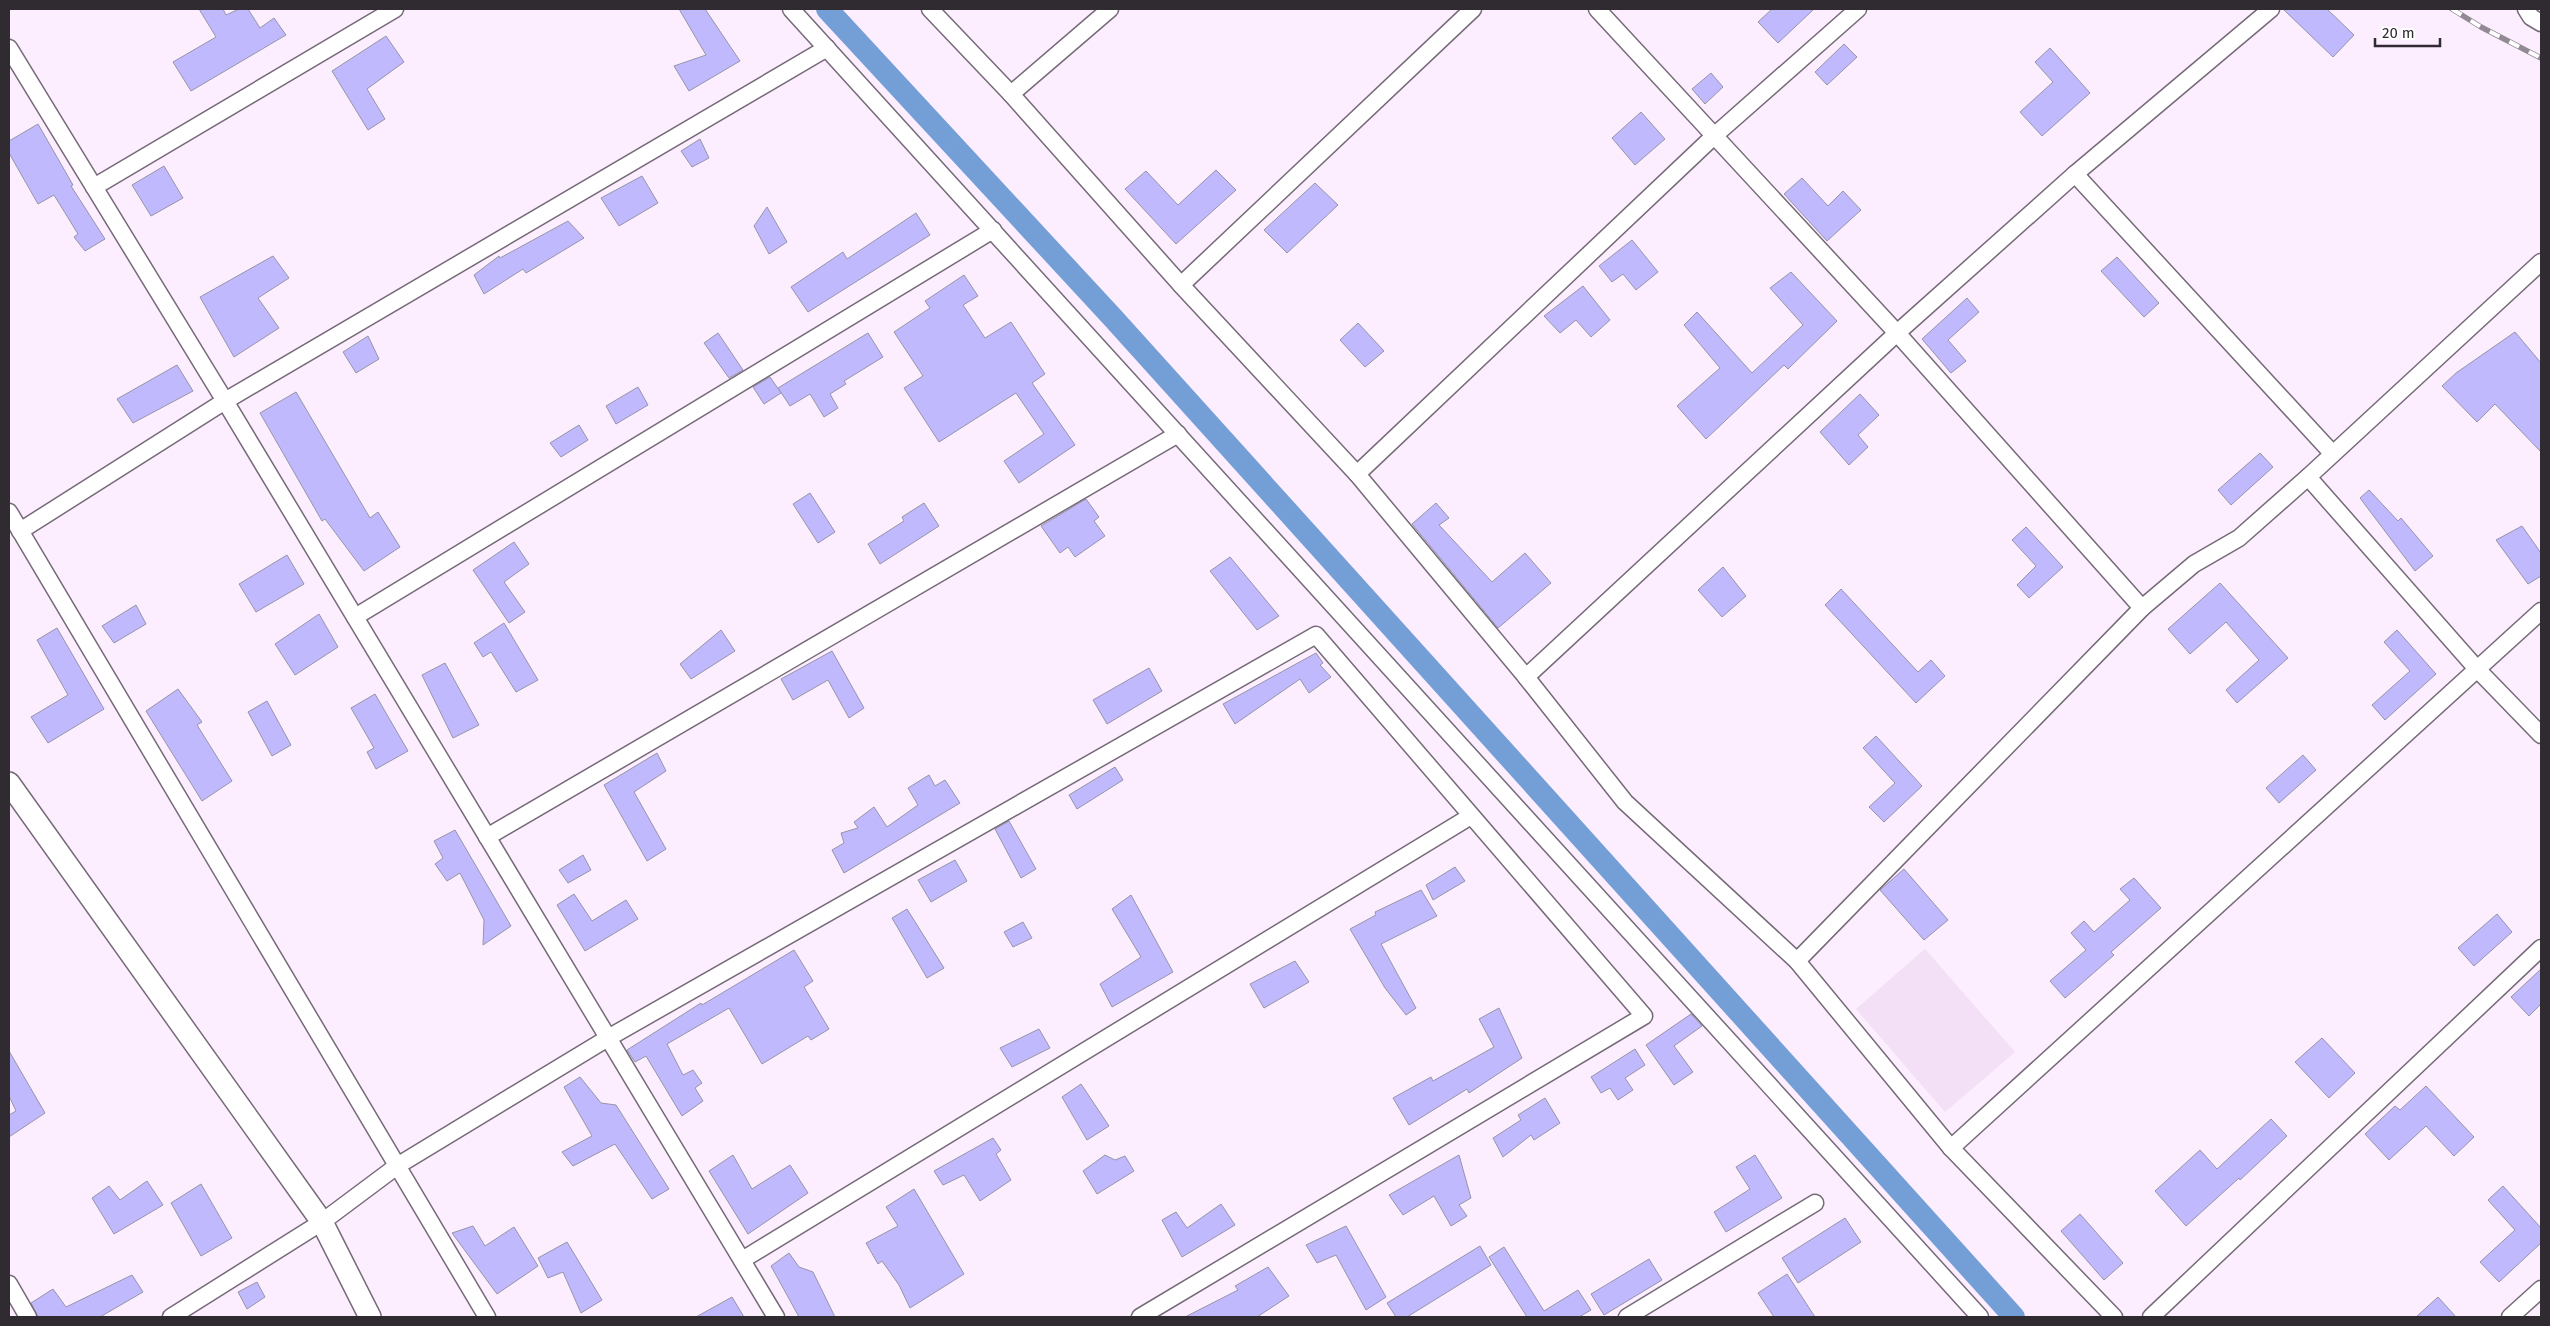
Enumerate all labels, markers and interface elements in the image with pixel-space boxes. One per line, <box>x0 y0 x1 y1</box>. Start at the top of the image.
scale bar <box>2375 15 2440 47</box>
text: 20 m <box>2382 24 2415 42</box>

